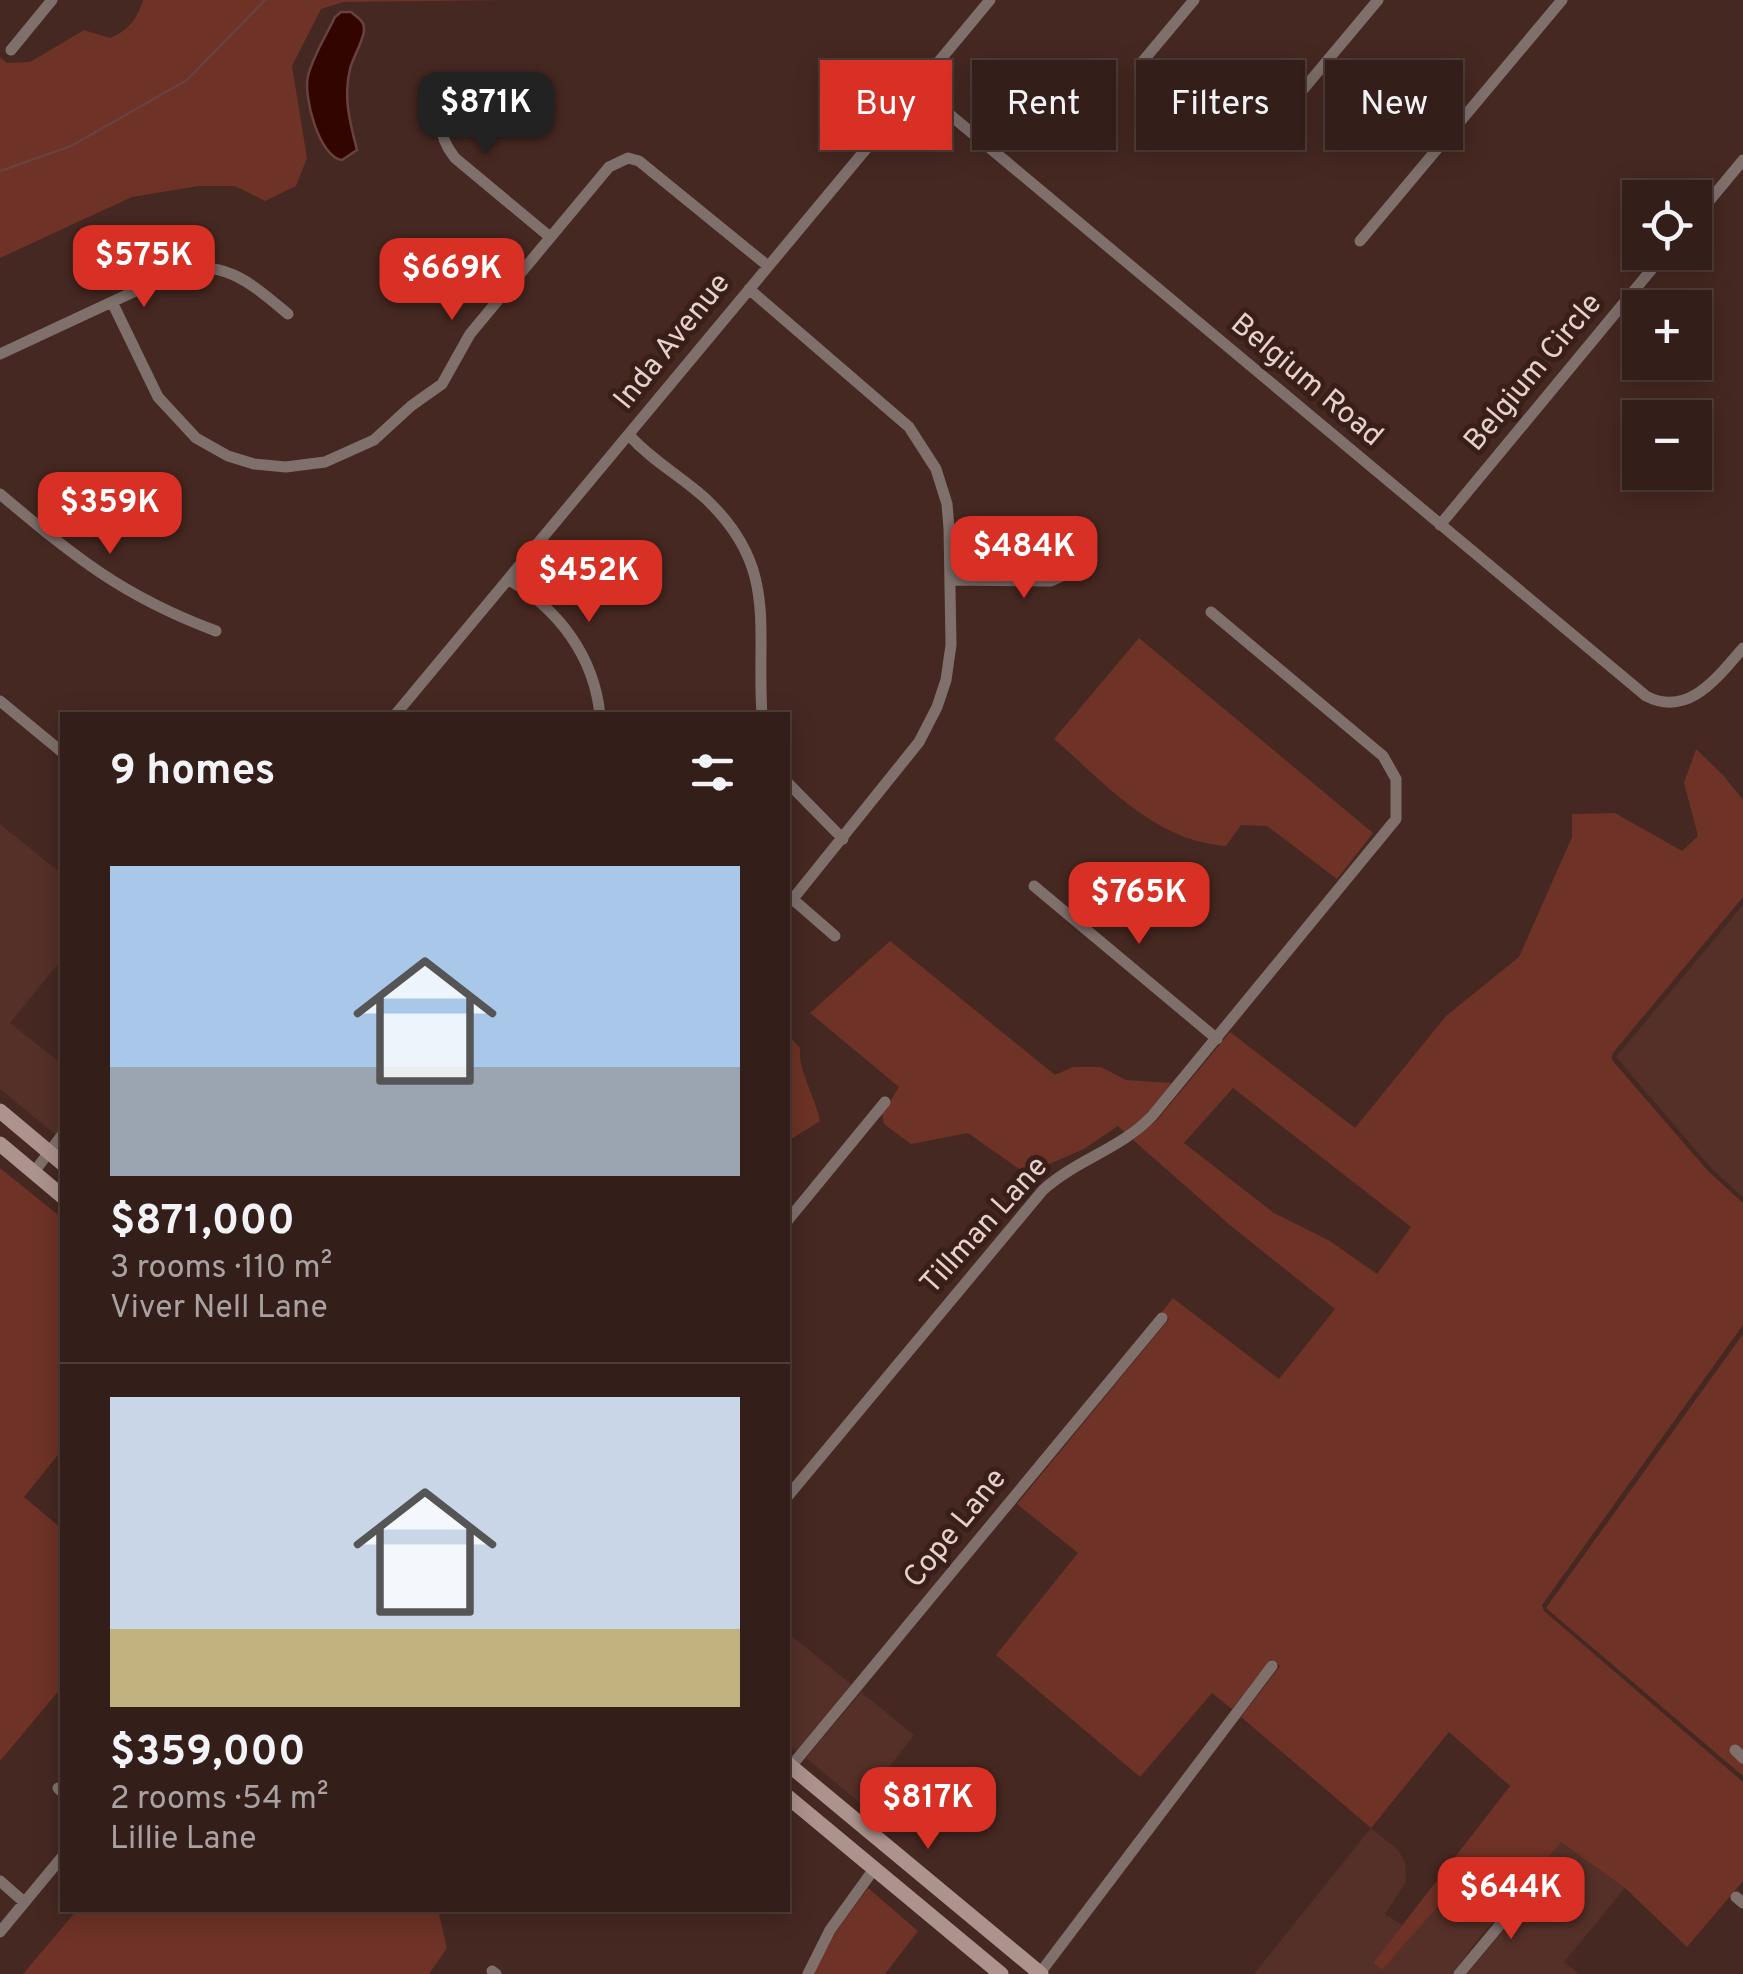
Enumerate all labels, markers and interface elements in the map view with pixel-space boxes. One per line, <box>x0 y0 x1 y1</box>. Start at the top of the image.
chip: Buy <box>820 60 952 150</box>
chip: Rent <box>972 60 1116 150</box>
chip: Filters <box>1136 60 1305 150</box>
chip: New <box>1325 60 1463 150</box>
pin: $871K <box>416 72 556 157</box>
text: $871K <box>440 84 532 124</box>
map controls <box>1622 180 1712 490</box>
button: locate <box>1622 180 1712 270</box>
pin: $575K <box>74 225 214 310</box>
text: $575K <box>95 237 193 277</box>
pin: $669K <box>382 238 522 323</box>
text: $669K <box>401 250 503 290</box>
street label: Inda Avenue <box>607 266 739 418</box>
street label: Belgium Circle <box>1457 286 1611 460</box>
button: + <box>1622 290 1712 380</box>
street label: Belgium Road <box>1222 307 1390 455</box>
button: − <box>1622 400 1712 490</box>
pin: $359K <box>40 472 180 557</box>
text: $359K <box>60 484 160 524</box>
pin: $484K <box>954 516 1094 601</box>
text: $484K <box>972 528 1076 568</box>
pin: $452K <box>519 540 659 625</box>
text: $452K <box>538 552 640 592</box>
icon: filters <box>685 745 740 800</box>
text: 9 homes <box>110 746 275 799</box>
pin: $765K <box>1069 862 1209 947</box>
text: $765K <box>1091 874 1187 914</box>
icon: home <box>335 931 515 1111</box>
street label: Tillman Lane <box>913 1149 1057 1303</box>
text: $871,000 <box>110 1196 295 1249</box>
text: 3 rooms · 110 m² <box>110 1249 332 1289</box>
text: Viver Nell Lane <box>110 1289 328 1329</box>
icon: home <box>335 1462 515 1642</box>
street label: Cope Lane <box>897 1462 1015 1596</box>
text: $359,000 <box>110 1727 306 1780</box>
pin: $817K <box>858 1767 998 1852</box>
text: $817K <box>882 1779 974 1819</box>
text: 2 rooms · 54 m² <box>110 1780 329 1820</box>
text: Lillie Lane <box>110 1820 257 1860</box>
pin: $644K <box>1441 1857 1581 1942</box>
text: $644K <box>1460 1869 1562 1909</box>

